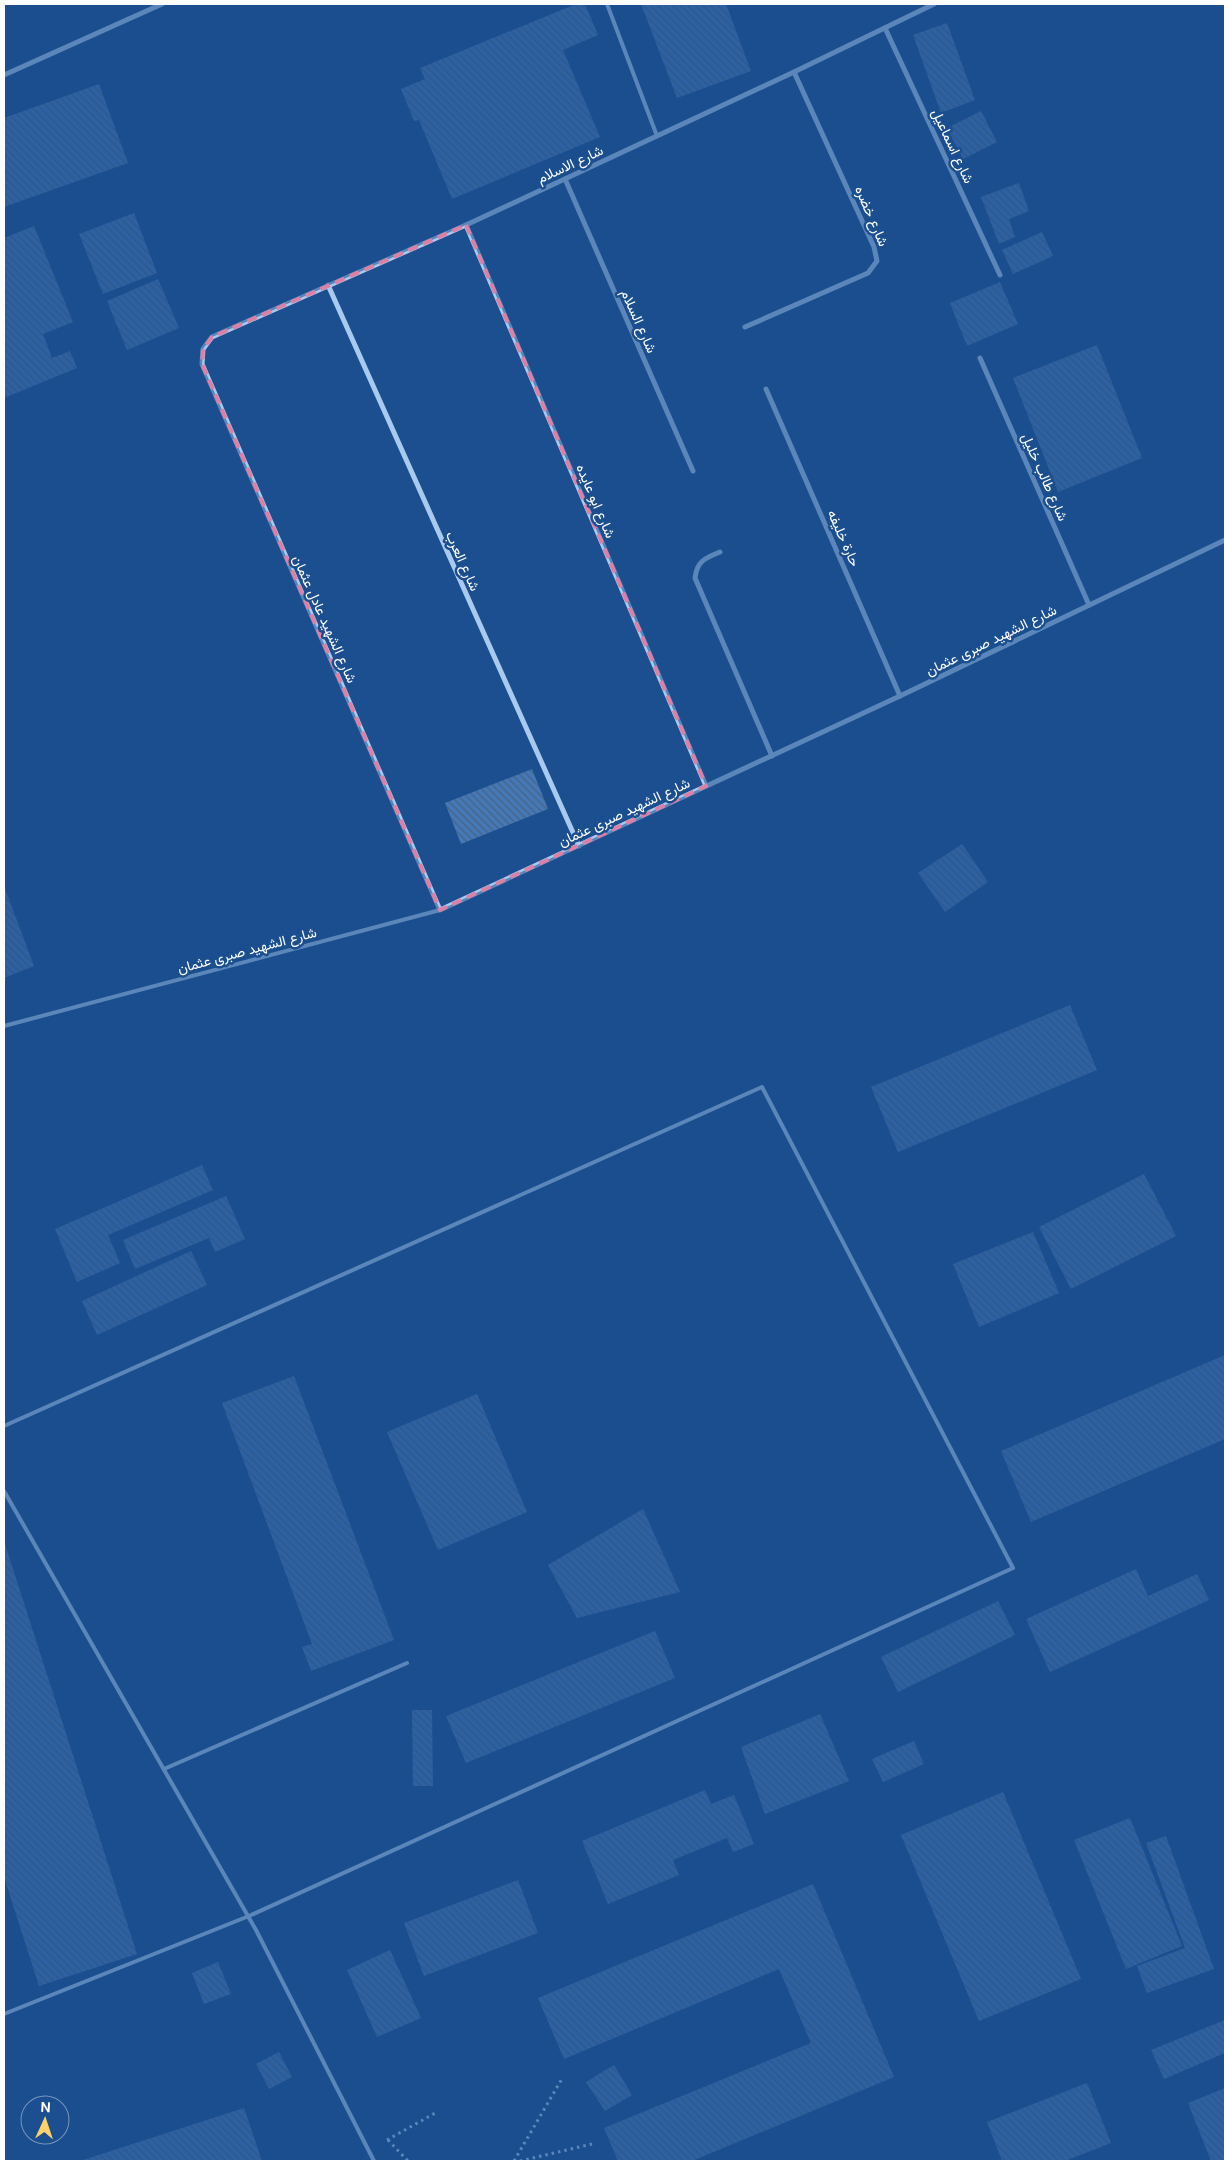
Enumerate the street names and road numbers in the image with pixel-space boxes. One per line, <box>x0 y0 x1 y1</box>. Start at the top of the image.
street label: شارع اسماعيل <box>926 106 978 187</box>
street label: شارع الاسلام <box>534 141 607 189</box>
street label: شارع خضره <box>849 183 893 250</box>
street label: شارع السلام <box>615 286 661 356</box>
street label: شارع طالب خليل <box>1016 430 1072 525</box>
street label: شارع ابو عايده <box>571 461 620 541</box>
street label: حارة خليفه <box>824 507 864 569</box>
street label: شارع العرب <box>440 528 484 595</box>
street label: شارع الشهيد عادل عثمان <box>287 552 361 687</box>
street label: شارع الشهيد صبرى عثمان <box>923 601 1060 681</box>
street label: شارع الشهيد صبرى عثمان <box>555 774 694 852</box>
street label: شارع الشهيد صبرى عثمان <box>175 923 319 979</box>

